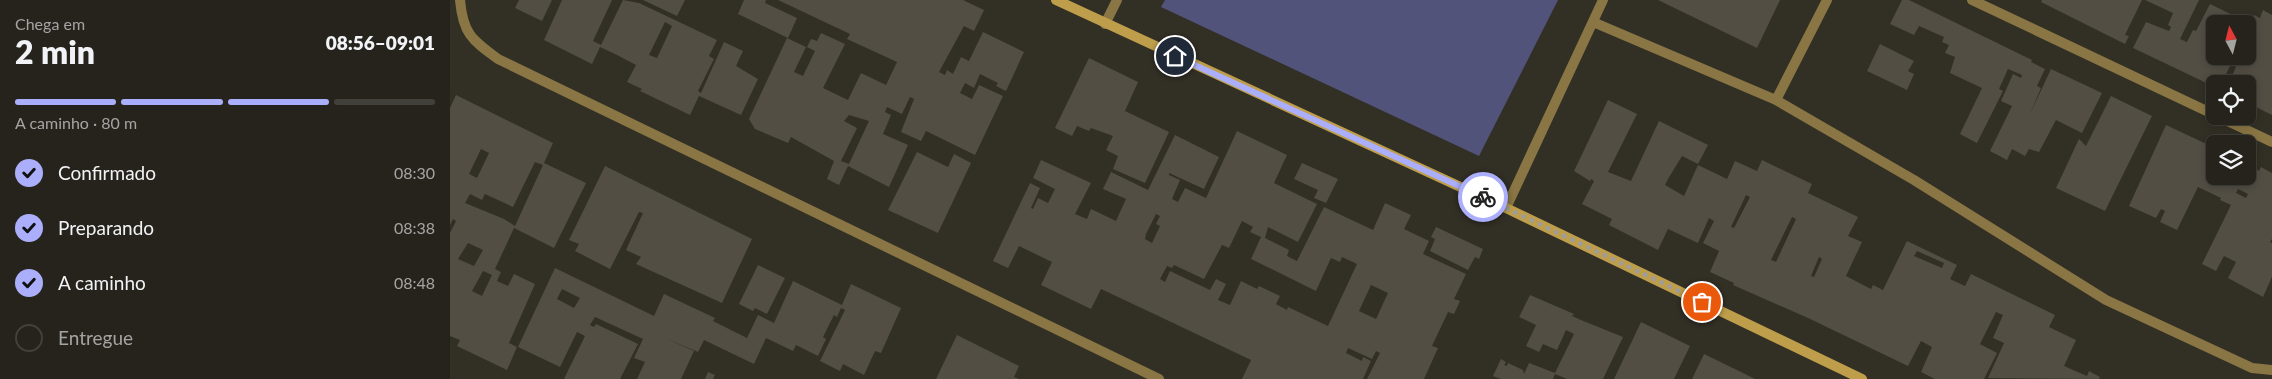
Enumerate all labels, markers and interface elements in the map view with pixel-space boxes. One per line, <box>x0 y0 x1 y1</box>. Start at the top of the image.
text: Chega em <box>15 14 85 33</box>
north arrow <box>2206 15 2256 65</box>
map controls <box>2206 15 2256 185</box>
text: 08:56–09:01 <box>326 31 435 54</box>
text: 2 min <box>15 32 95 71</box>
pin <box>1154 35 1196 77</box>
icon: home <box>1161 42 1189 70</box>
button: locate <box>2206 75 2256 125</box>
text: A caminho · 80 m <box>15 113 137 132</box>
button: layers <box>2206 135 2256 185</box>
icon: check <box>15 159 43 187</box>
text: Confirmado <box>58 161 156 184</box>
text: 08:30 <box>394 163 435 182</box>
courier <box>1458 172 1508 222</box>
icon: bike <box>1469 183 1497 211</box>
icon: check <box>15 214 43 242</box>
text: Preparando <box>58 216 154 239</box>
text: 08:38 <box>394 218 435 237</box>
icon: check <box>15 269 43 297</box>
text: A caminho <box>58 271 146 294</box>
text: 08:48 <box>394 273 435 292</box>
pin <box>1681 281 1723 323</box>
icon: bag <box>1688 288 1716 316</box>
text: Entregue <box>58 326 133 349</box>

